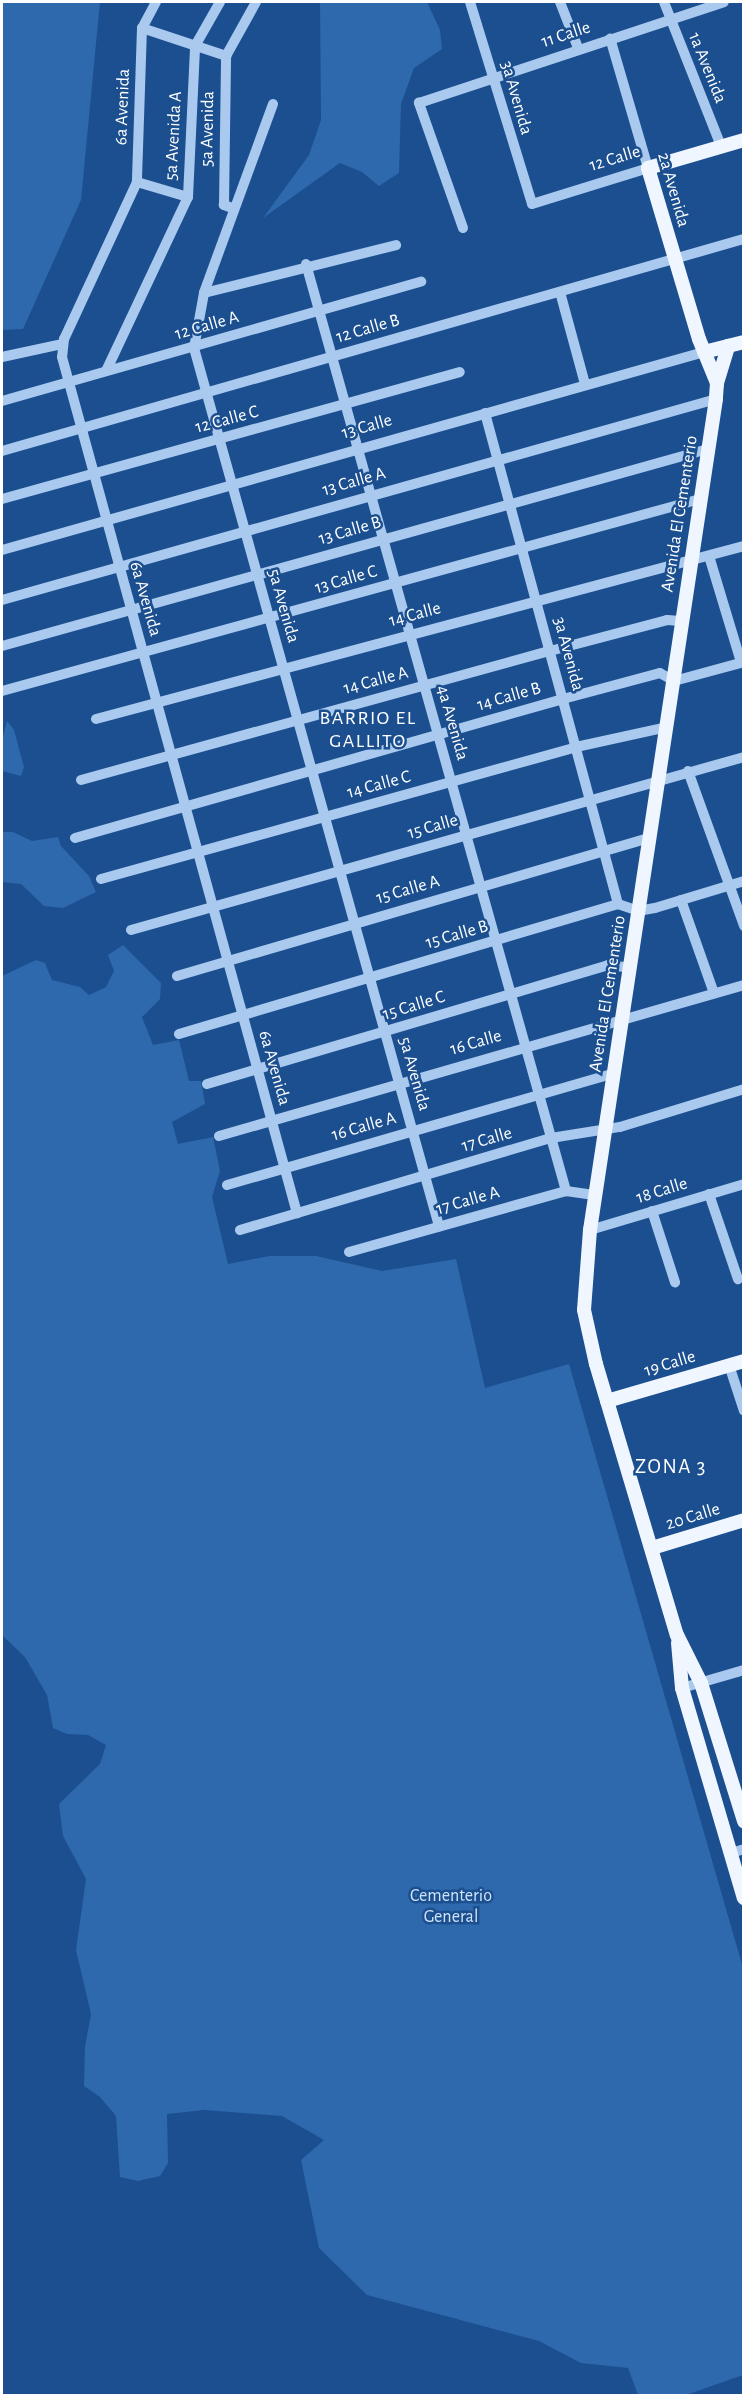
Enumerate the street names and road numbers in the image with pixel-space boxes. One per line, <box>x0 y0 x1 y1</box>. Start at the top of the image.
street label: 11 Calle <box>539 17 593 53</box>
street label: 1a Avenida <box>683 29 731 107</box>
street label: 3a Avenida <box>495 59 537 137</box>
street label: 6a Avenida <box>111 68 135 146</box>
street label: 5a Avenida A <box>161 91 187 181</box>
street label: 5a Avenida <box>197 91 219 167</box>
street label: 12 Calle <box>587 141 643 177</box>
street label: 2a Avenida <box>652 150 694 230</box>
street label: 12 Calle A <box>172 307 242 345</box>
street label: 12 Calle B <box>334 310 402 348</box>
street label: 12 Calle C <box>193 401 261 439</box>
street label: 13 Calle <box>339 410 395 444</box>
street label: Avenida El Cementerio <box>657 434 703 594</box>
street label: 13 Calle A <box>320 463 388 501</box>
street label: 13 Calle B <box>316 512 384 550</box>
street label: 6a Avenida <box>124 559 166 639</box>
street label: 13 Calle C <box>312 561 380 599</box>
street label: 5a Avenida <box>262 567 304 645</box>
street label: 14 Calle <box>387 598 443 632</box>
street label: 3a Avenida <box>548 615 588 693</box>
street label: 14 Calle A <box>341 662 411 700</box>
street label: 14 Calle B <box>475 678 543 716</box>
street label: 4a Avenida <box>431 683 473 763</box>
street label: 14 Calle C <box>345 766 413 804</box>
street label: 15 Calle <box>405 810 461 844</box>
street label: 15 Calle A <box>374 871 442 909</box>
street label: Avenida El Cementerio <box>585 914 631 1074</box>
street label: 15 Calle B <box>423 916 491 954</box>
street label: 15 Calle C <box>380 986 448 1026</box>
street label: 16 Calle <box>448 1025 504 1061</box>
street label: 6a Avenida <box>253 1028 295 1108</box>
street label: 5a Avenida <box>393 1035 435 1113</box>
street label: 16 Calle A <box>329 1108 399 1146</box>
street label: 17 Calle <box>459 1123 515 1157</box>
street label: 18 Calle <box>634 1173 690 1209</box>
street label: 17 Calle A <box>434 1182 502 1220</box>
street label: 19 Calle <box>642 1346 698 1382</box>
street label: 20 Calle <box>663 1499 723 1535</box>

